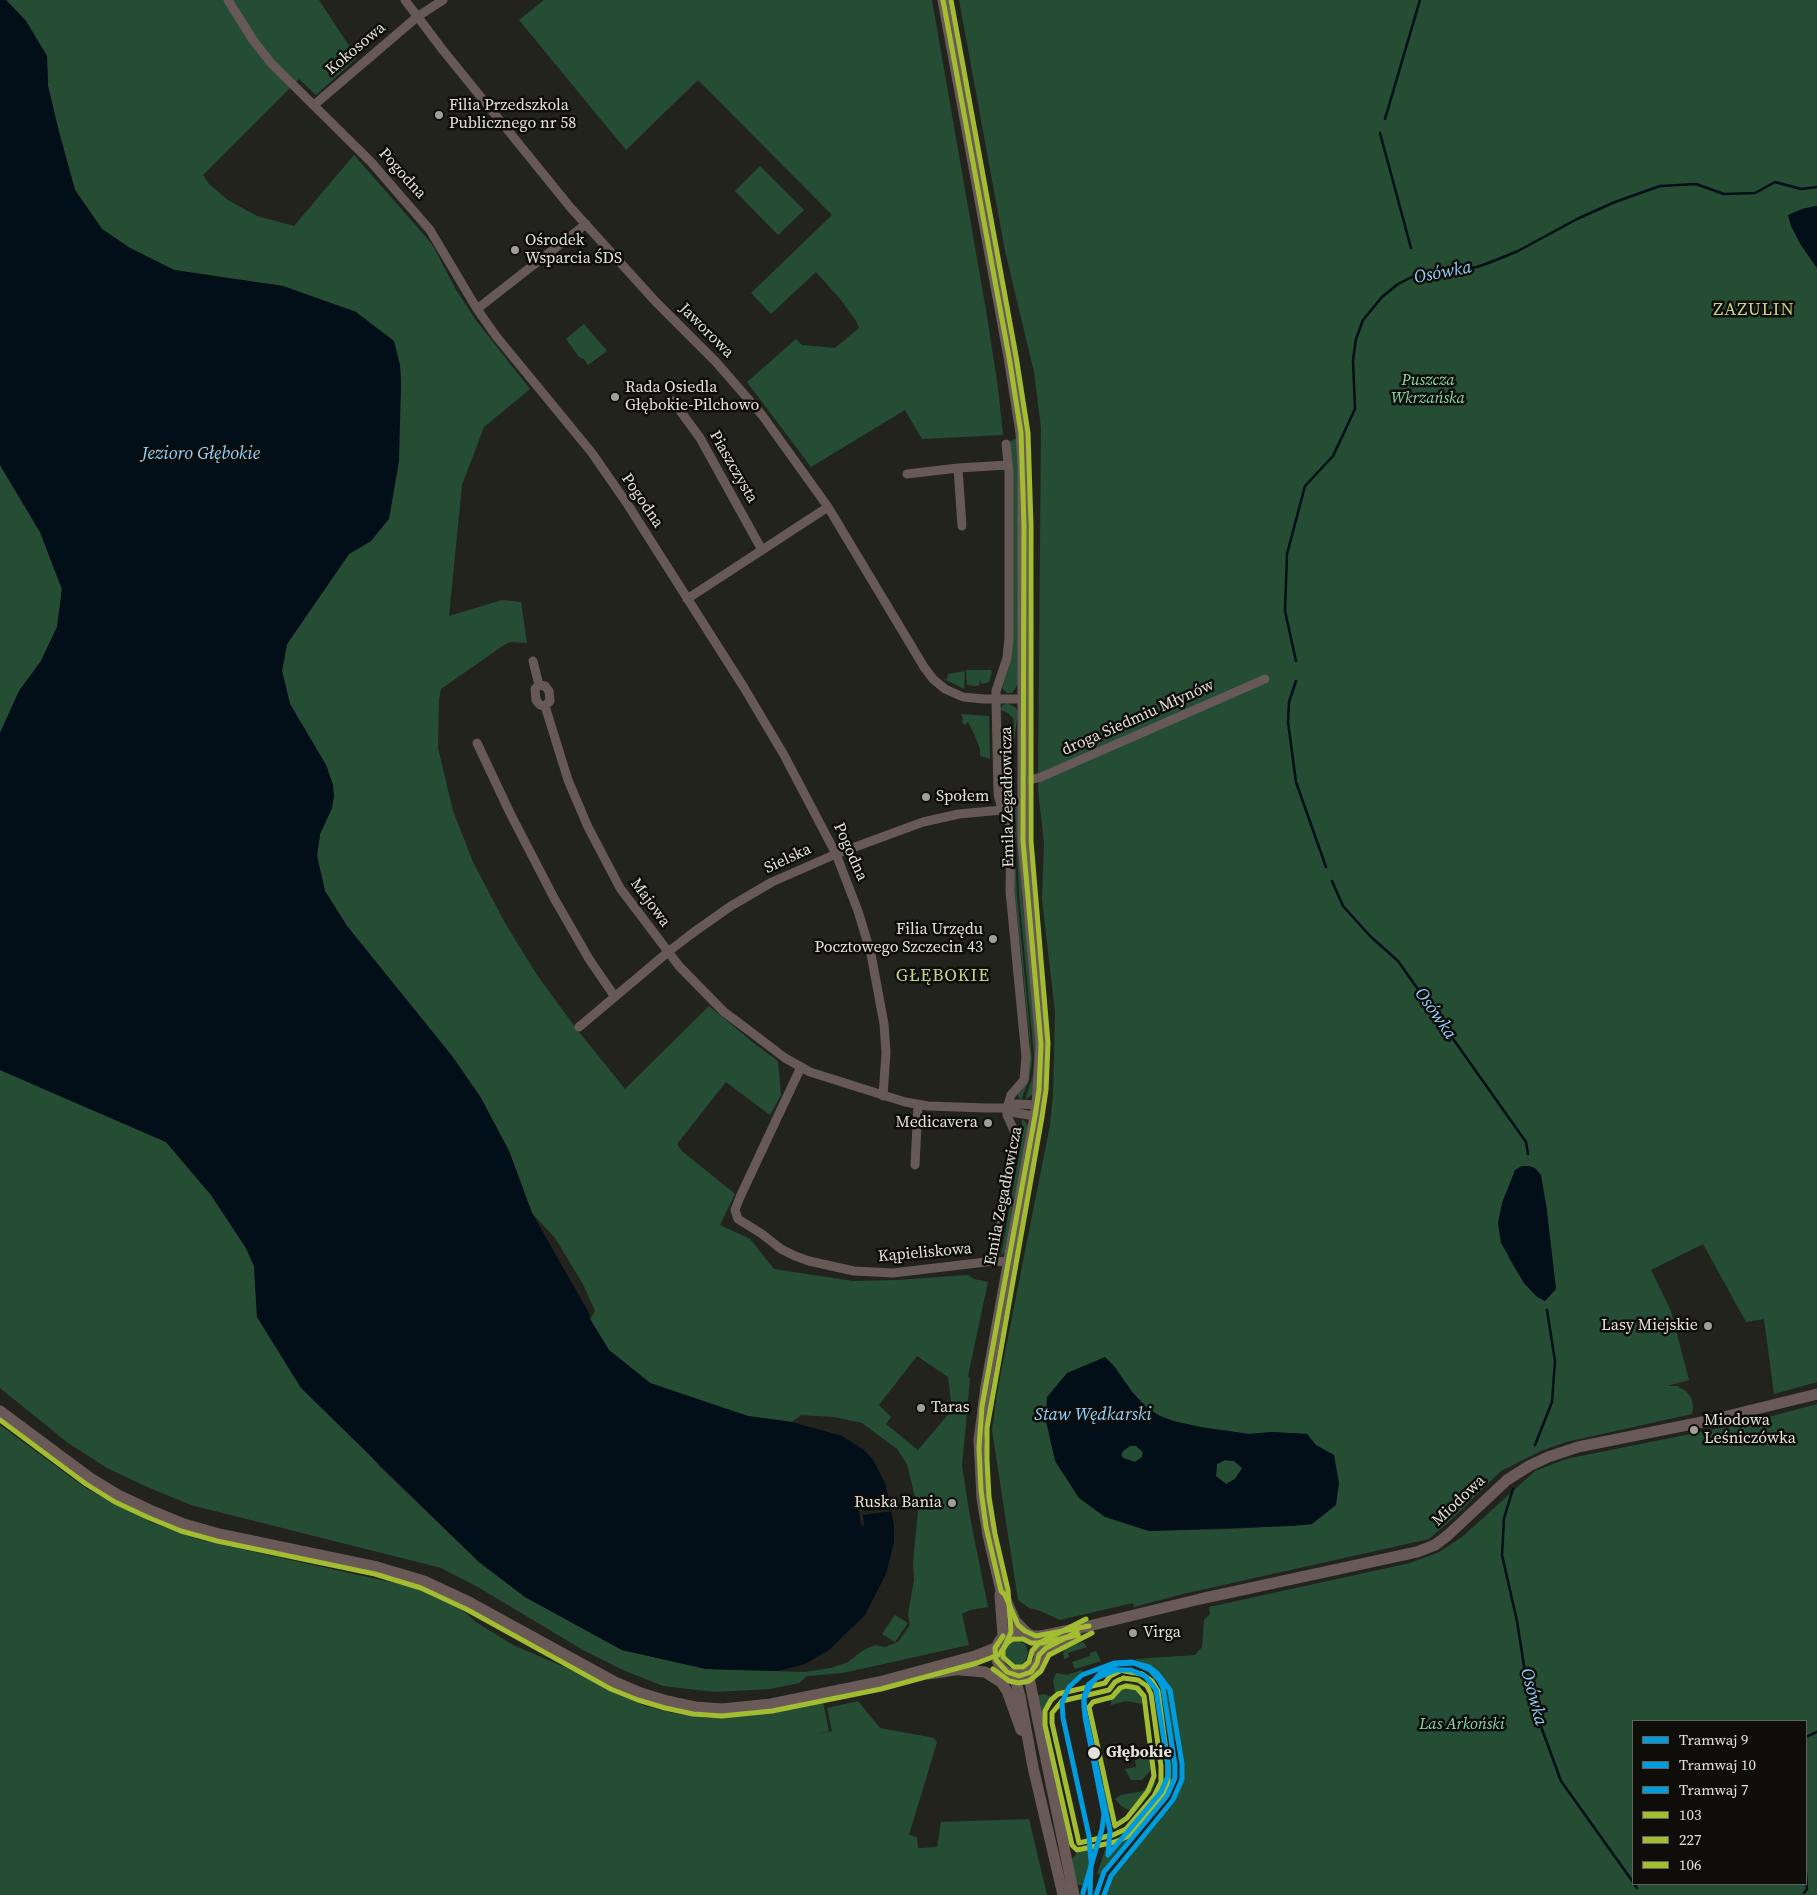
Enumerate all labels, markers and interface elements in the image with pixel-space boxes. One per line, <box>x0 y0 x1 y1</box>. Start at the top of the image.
street label: Kokosowa <box>322 18 390 80</box>
place label: Filia Przedszkola Publicznego nr 58 <box>449 96 576 134</box>
marker: Filia Przedszkola Publicznego nr 58 <box>433 109 445 121</box>
street label: Pogodna <box>374 145 430 203</box>
place label: Ośrodek Wsparcia ŚDS <box>525 231 622 269</box>
marker: Ośrodek Wsparcia ŚDS <box>509 244 521 256</box>
water label: Osówka <box>1412 257 1474 289</box>
district label: ZAZULIN <box>1712 299 1796 321</box>
street label: Jaworowa <box>675 300 737 362</box>
park label: Puszcza Wkrzańska <box>1391 371 1465 409</box>
place label: Rada Osiedla Głębokie-Pilchowo <box>625 378 759 416</box>
marker: Rada Osiedla Głębokie-Pilchowo <box>609 391 621 403</box>
street label: Piaszczysta <box>705 427 761 507</box>
water label: Jezioro Głębokie <box>142 443 260 465</box>
street label: Pogodna <box>617 470 667 532</box>
street label: droga Siedmiu Młynów <box>1059 676 1217 760</box>
street label: Emila Zegadłowicza <box>997 726 1019 868</box>
place label: Społem <box>936 787 989 807</box>
marker: Społem <box>920 791 932 803</box>
street label: Pogodna <box>829 820 871 884</box>
street label: Sielska <box>762 840 814 878</box>
street label: Majowa <box>626 875 674 931</box>
place label: Filia Urzędu Pocztowego Szczecin 43 <box>815 920 983 958</box>
marker: Filia Urzędu Pocztowego Szczecin 43 <box>987 933 999 945</box>
district label: GŁĘBOKIE <box>895 965 991 987</box>
water label: Osówka <box>1409 984 1461 1044</box>
place label: Medicavera <box>896 1113 978 1133</box>
marker: Medicavera <box>982 1117 994 1129</box>
street label: Emila Zegadłowicza <box>981 1125 1027 1267</box>
street label: Kąpieliskowa <box>877 1239 973 1267</box>
place label: Lasy Miejskie <box>1601 1316 1698 1336</box>
marker: Lasy Miejskie <box>1702 1320 1714 1332</box>
place label: Taras <box>931 1398 970 1418</box>
marker: Taras <box>915 1402 927 1414</box>
water label: Staw Wędkarski <box>1034 1404 1152 1426</box>
place label: Miodowa Leśniczówka <box>1704 1411 1796 1449</box>
marker: Miodowa Leśniczówka <box>1688 1424 1700 1436</box>
street label: Miodowa <box>1428 1471 1490 1531</box>
place label: Ruska Bania <box>854 1493 942 1513</box>
marker: Ruska Bania <box>946 1497 958 1509</box>
place label: Virga <box>1143 1623 1181 1643</box>
marker: Virga <box>1127 1627 1139 1639</box>
water label: Osówka <box>1515 1666 1551 1728</box>
park label: Las Arkoński <box>1419 1715 1505 1735</box>
legend <box>1632 1720 1807 1885</box>
text: Tramwaj 9 <box>1679 1729 1748 1750</box>
place label: Głębokie <box>1106 1743 1172 1763</box>
marker: Głębokie <box>1086 1745 1102 1761</box>
text: Tramwaj 10 <box>1679 1754 1756 1775</box>
text: Tramwaj 7 <box>1679 1779 1748 1800</box>
text: 103 <box>1679 1804 1702 1825</box>
text: 227 <box>1679 1829 1702 1850</box>
text: 106 <box>1679 1854 1702 1875</box>

